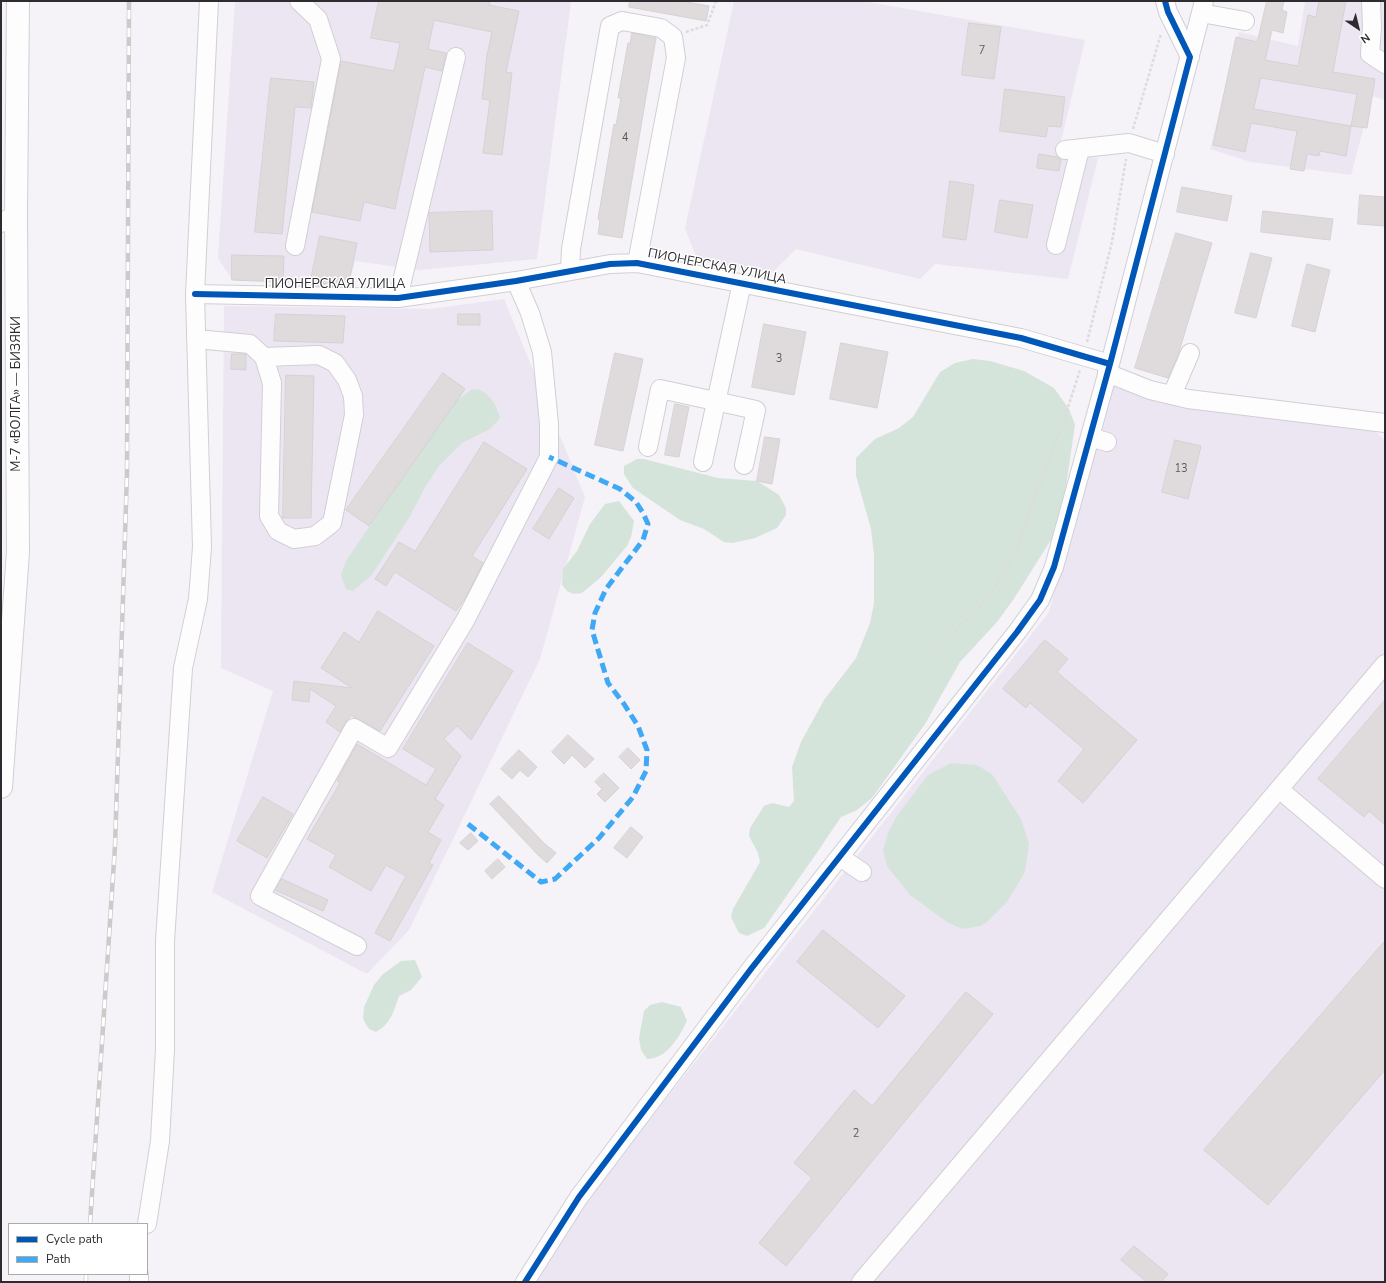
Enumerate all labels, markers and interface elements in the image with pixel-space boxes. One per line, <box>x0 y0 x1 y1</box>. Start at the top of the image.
north arrow <box>1338 8 1378 48</box>
text: N <box>1358 30 1373 47</box>
house number: 7 <box>979 44 985 58</box>
house number: 4 <box>622 131 628 145</box>
street label: ПИОНЕРСКАЯ УЛИЦА <box>646 246 788 288</box>
street label: ПИОНЕРСКАЯ УЛИЦА <box>265 277 405 293</box>
street label: М-7 «ВОЛГА» — БИЗЯКИ <box>9 316 25 472</box>
house number: 3 <box>776 352 782 366</box>
house number: 13 <box>1174 462 1188 476</box>
house number: 2 <box>853 1127 859 1141</box>
legend <box>8 1223 148 1275</box>
text: Cycle path <box>46 1231 103 1247</box>
text: Path <box>46 1251 71 1267</box>

